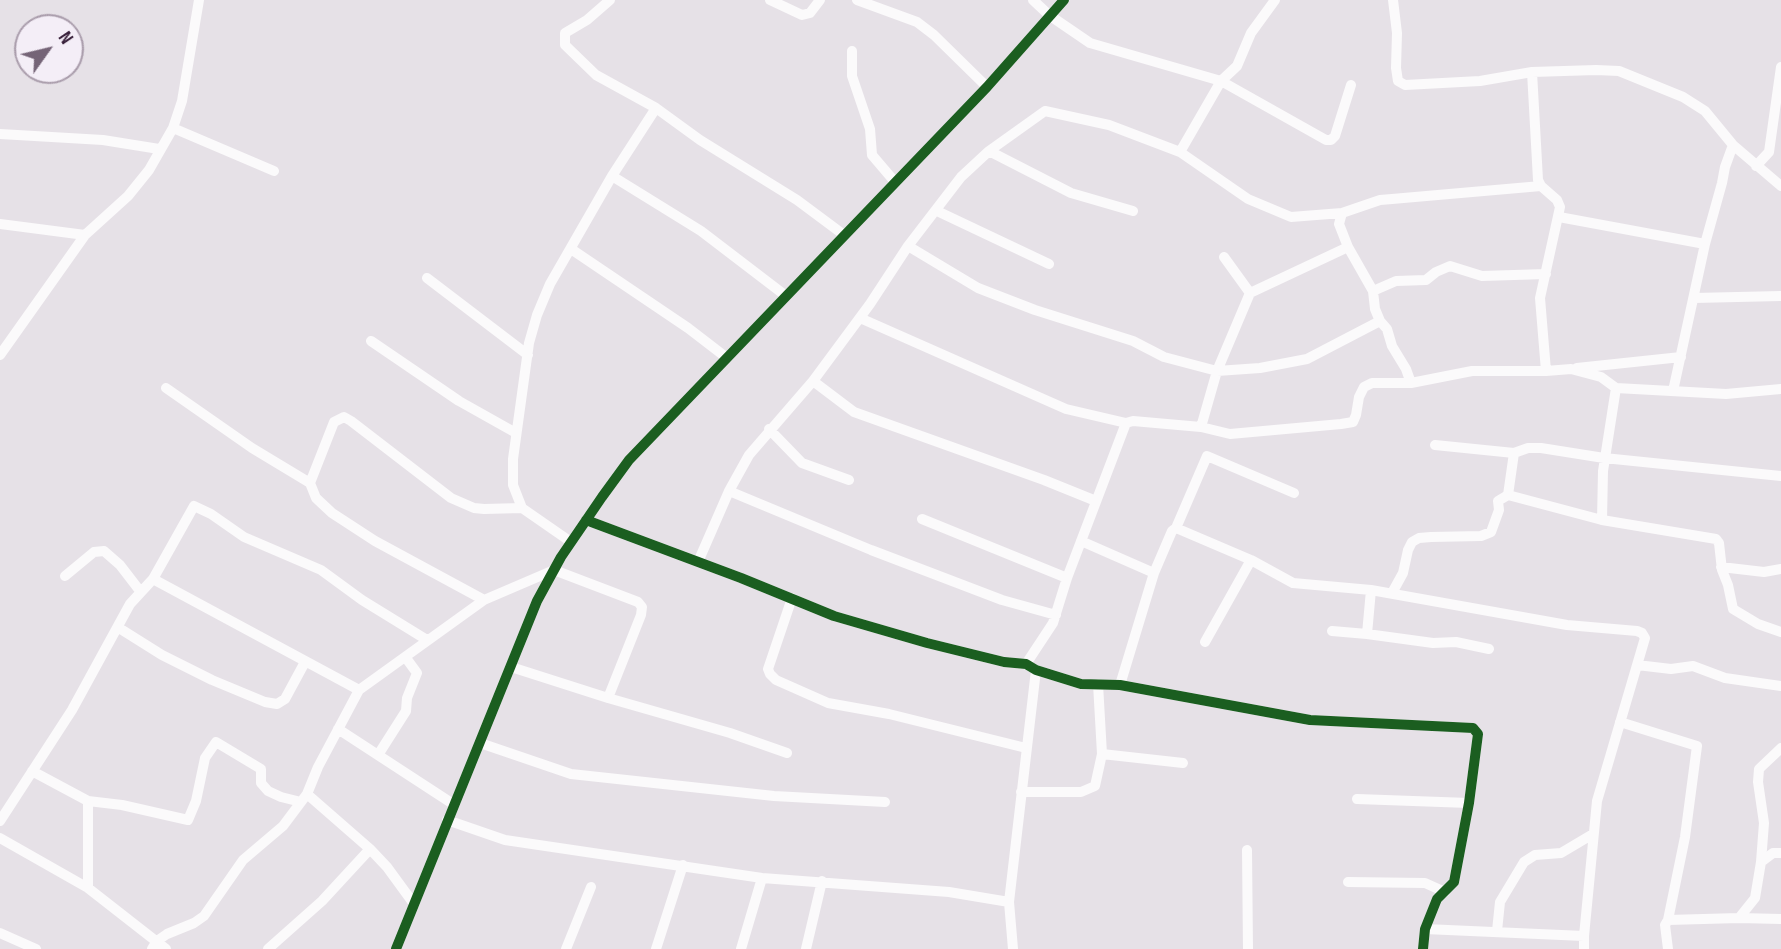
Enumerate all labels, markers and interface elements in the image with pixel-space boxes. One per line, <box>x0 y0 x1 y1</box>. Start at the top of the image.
north arrow <box>14 14 84 84</box>
text: N <box>53 27 78 49</box>

